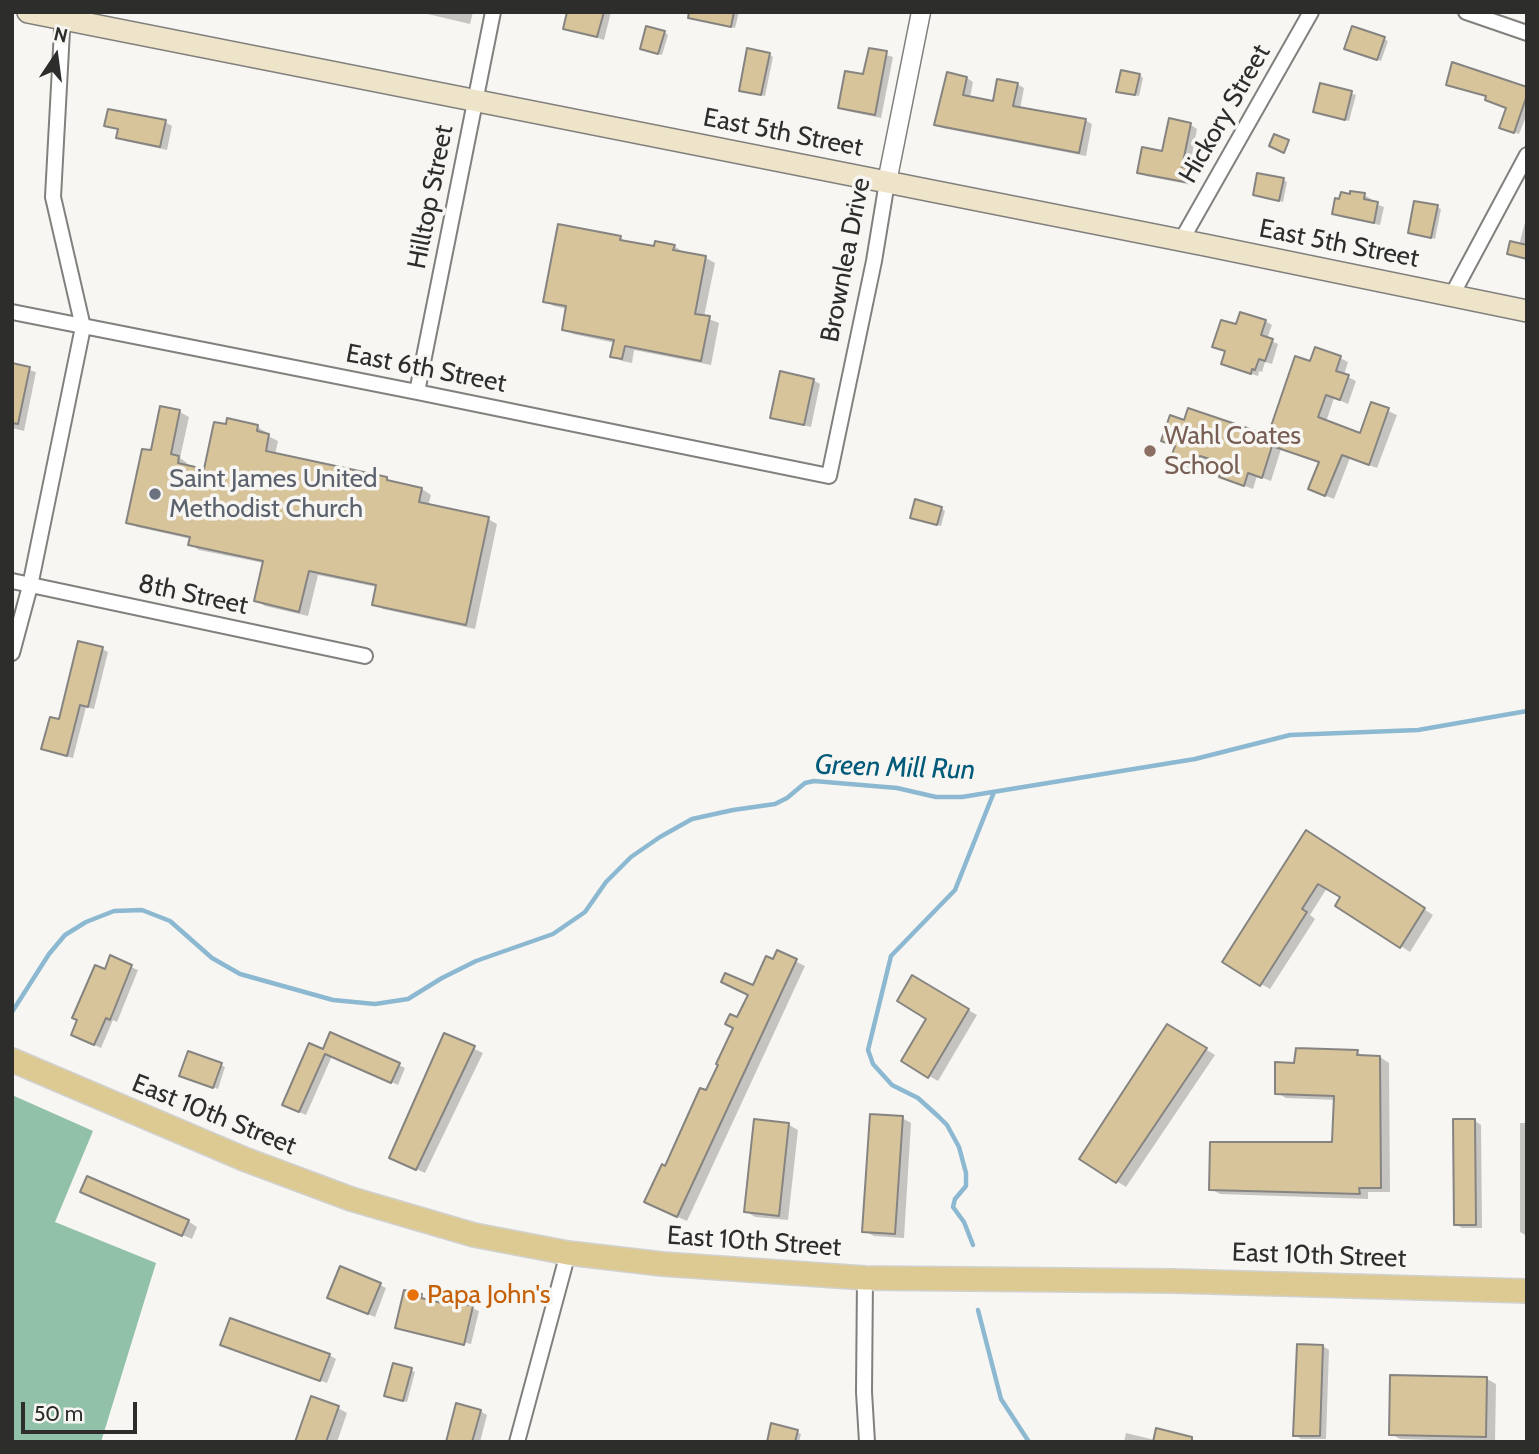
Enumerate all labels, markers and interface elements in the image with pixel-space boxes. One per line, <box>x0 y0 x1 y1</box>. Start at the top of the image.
north arrow <box>21 21 91 91</box>
text: N <box>52 22 70 48</box>
street label: Hickory Street <box>1173 39 1277 189</box>
street label: East 5th Street <box>701 102 865 164</box>
street label: Hilltop Street <box>402 122 460 272</box>
street label: Brownlea Drive <box>815 175 877 345</box>
street label: East 5th Street <box>1257 213 1421 275</box>
street label: East 6th Street <box>343 338 509 400</box>
place label: Wahl Coates School <box>1164 420 1301 481</box>
marker: Wahl Coates School <box>1142 443 1158 459</box>
place label: Saint James United Methodist Church <box>169 463 378 524</box>
marker: Saint James United Methodist Church <box>147 486 163 502</box>
street label: 8th Street <box>135 568 251 622</box>
water label: Green Mill Run <box>814 748 976 788</box>
street label: East 10th Street <box>127 1068 301 1162</box>
street label: East 10th Street <box>666 1220 842 1264</box>
street label: East 10th Street <box>1231 1237 1407 1275</box>
place label: Papa John's <box>427 1279 550 1311</box>
marker: Papa John's <box>405 1287 421 1303</box>
scale bar <box>24 1388 140 1432</box>
text: 50 m <box>34 1401 83 1426</box>

